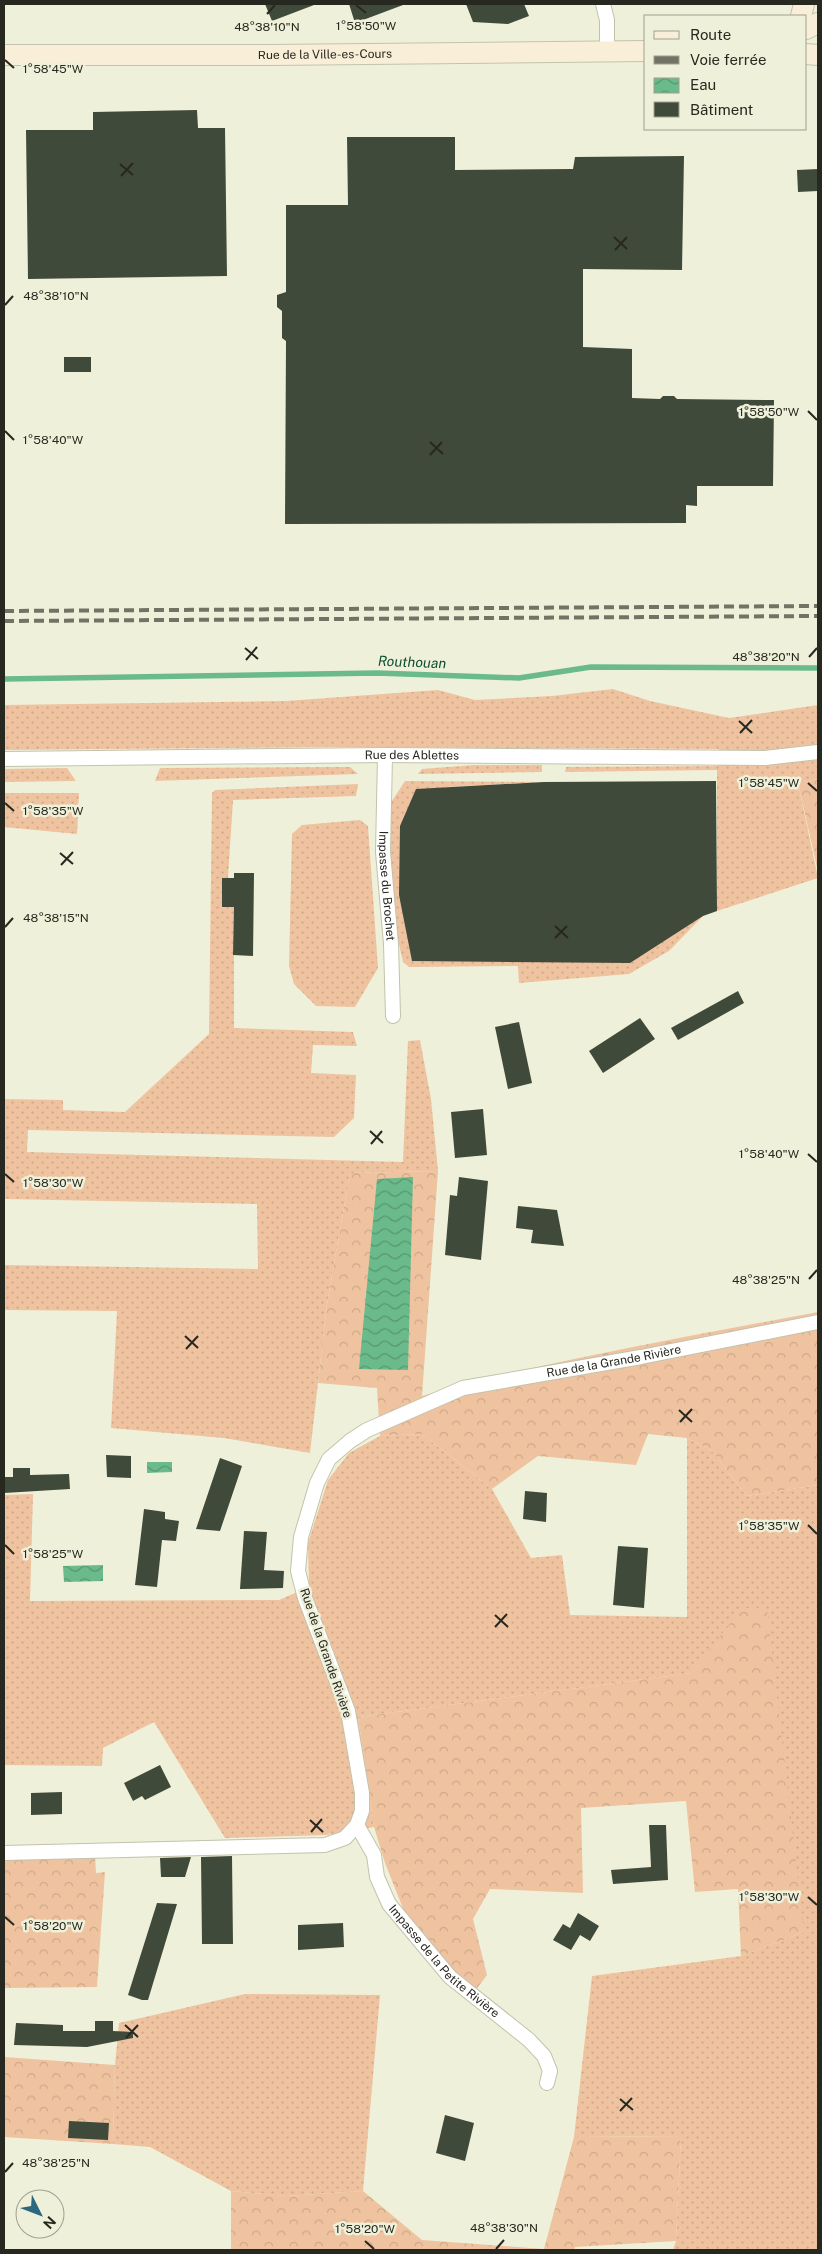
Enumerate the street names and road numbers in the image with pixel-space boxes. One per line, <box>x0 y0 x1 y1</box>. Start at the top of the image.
street label: Rue de la Ville-es-Cours <box>258 47 392 62</box>
street label: Rue des Ablettes <box>365 748 459 763</box>
street label: Impasse du Brochet <box>376 831 398 942</box>
street label: Rue de la Grande Rivière <box>545 1342 683 1380</box>
street label: Rue de la Grande Rivière <box>297 1586 355 1720</box>
street label: Impasse de la Petite Rivière <box>386 1902 502 2021</box>

